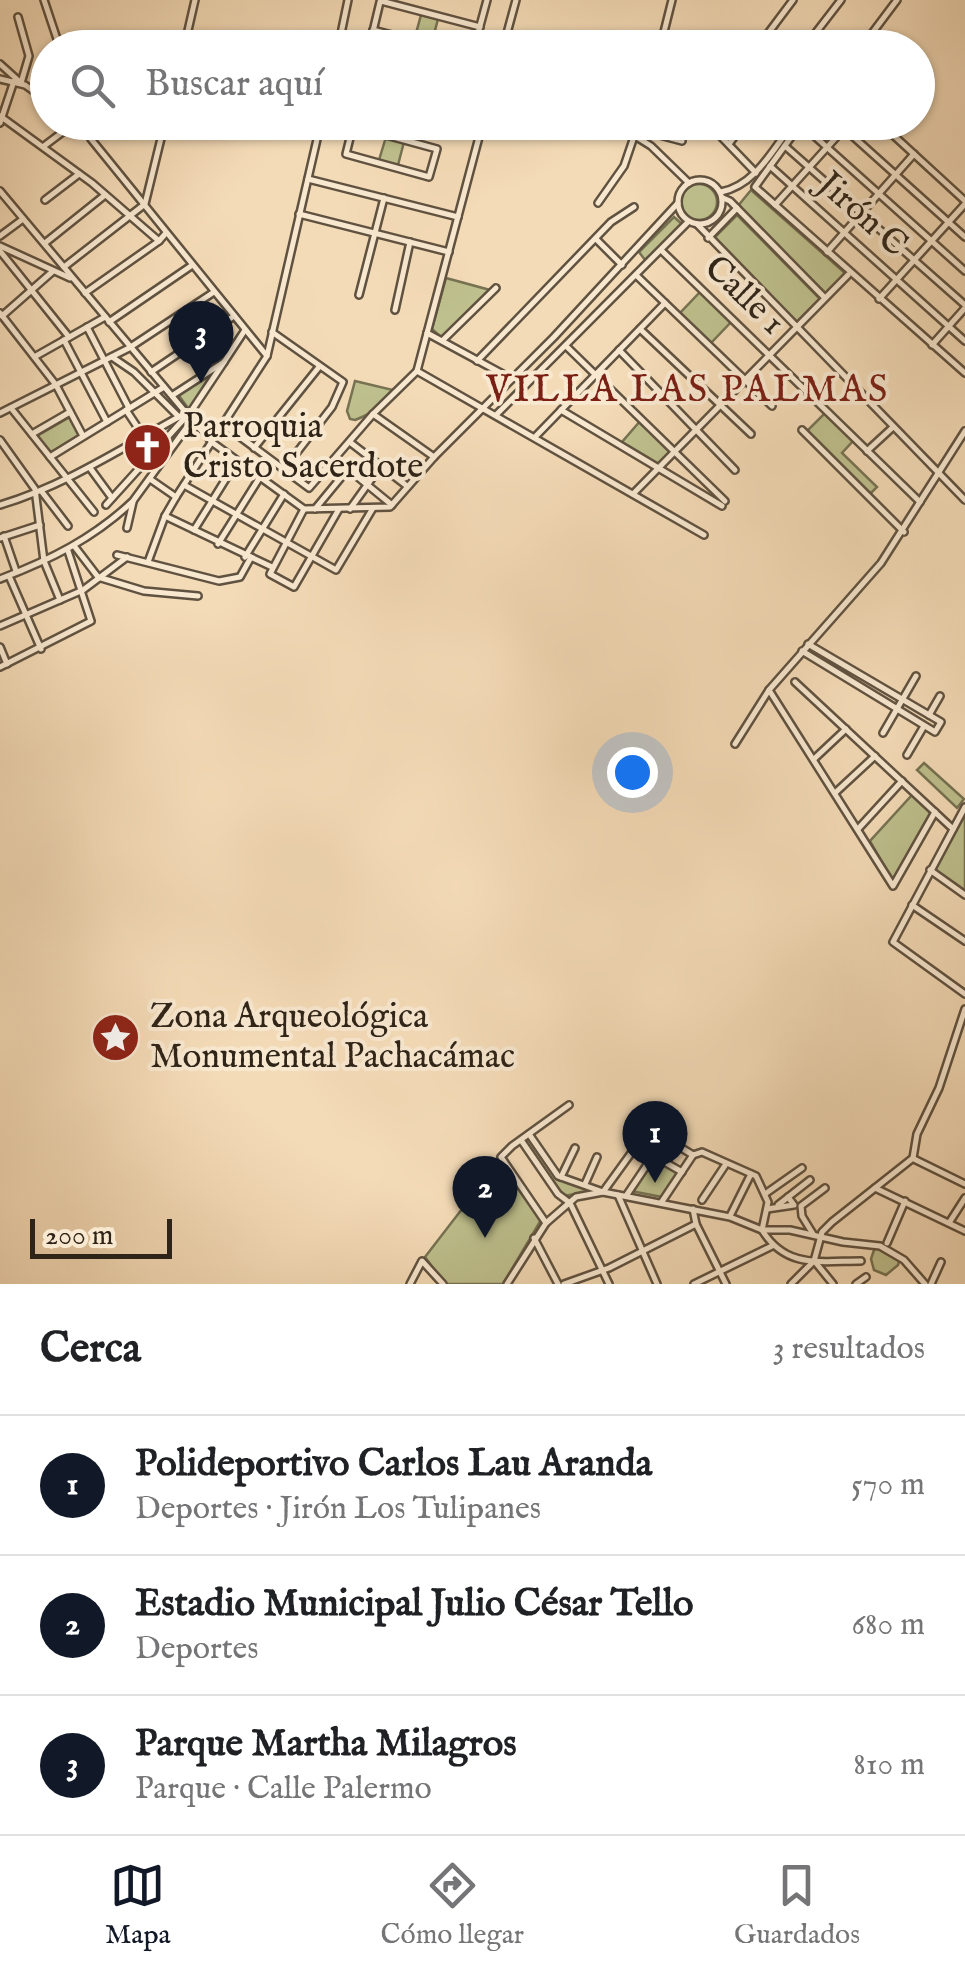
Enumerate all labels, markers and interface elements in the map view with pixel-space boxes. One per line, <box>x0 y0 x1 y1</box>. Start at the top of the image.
search box <box>30 30 935 140</box>
icon: search <box>65 58 120 113</box>
text: Buscar aquí <box>145 61 323 109</box>
street label: Jirón C <box>804 160 917 267</box>
street label: Calle 1 <box>694 247 794 345</box>
pin: 3 <box>168 300 234 383</box>
district label: VILLA LAS PALMAS <box>485 367 890 415</box>
place label: Parroquia Cristo Sacerdote <box>183 405 423 490</box>
church icon: Parroquia Cristo Sacerdote <box>122 421 174 473</box>
your location <box>607 747 658 798</box>
place label: Zona Arqueológica Monumental Pachacámac <box>150 995 515 1080</box>
place icon: Zona Arqueológica Monumental Pachacámac <box>89 1011 141 1063</box>
pin: 1 <box>622 1100 688 1183</box>
pin: 2 <box>452 1156 518 1238</box>
scale bar <box>30 1214 172 1258</box>
text: 200 m <box>45 1219 113 1254</box>
text: Cerca <box>40 1323 141 1376</box>
text: 3 resultados <box>773 1329 925 1370</box>
text: Polideportivo Carlos Lau Aranda <box>135 1441 652 1489</box>
text: 1 <box>67 1465 78 1506</box>
text: 570 m <box>851 1465 925 1506</box>
text: Deportes · Jirón Los Tulipanes <box>135 1489 541 1530</box>
text: Estadio Municipal Julio César Tello <box>135 1581 693 1629</box>
text: 2 <box>65 1605 80 1646</box>
text: 680 m <box>852 1605 925 1646</box>
text: Deportes <box>135 1629 259 1670</box>
text: Parque Martha Milagros <box>135 1721 517 1769</box>
text: 3 <box>67 1745 78 1786</box>
text: 810 m <box>853 1745 925 1786</box>
text: Parque · Calle Palermo <box>135 1769 432 1810</box>
tab: Mapa <box>105 1858 171 1953</box>
tab: Cómo llegar <box>381 1858 524 1953</box>
tab: Guardados <box>734 1858 860 1953</box>

